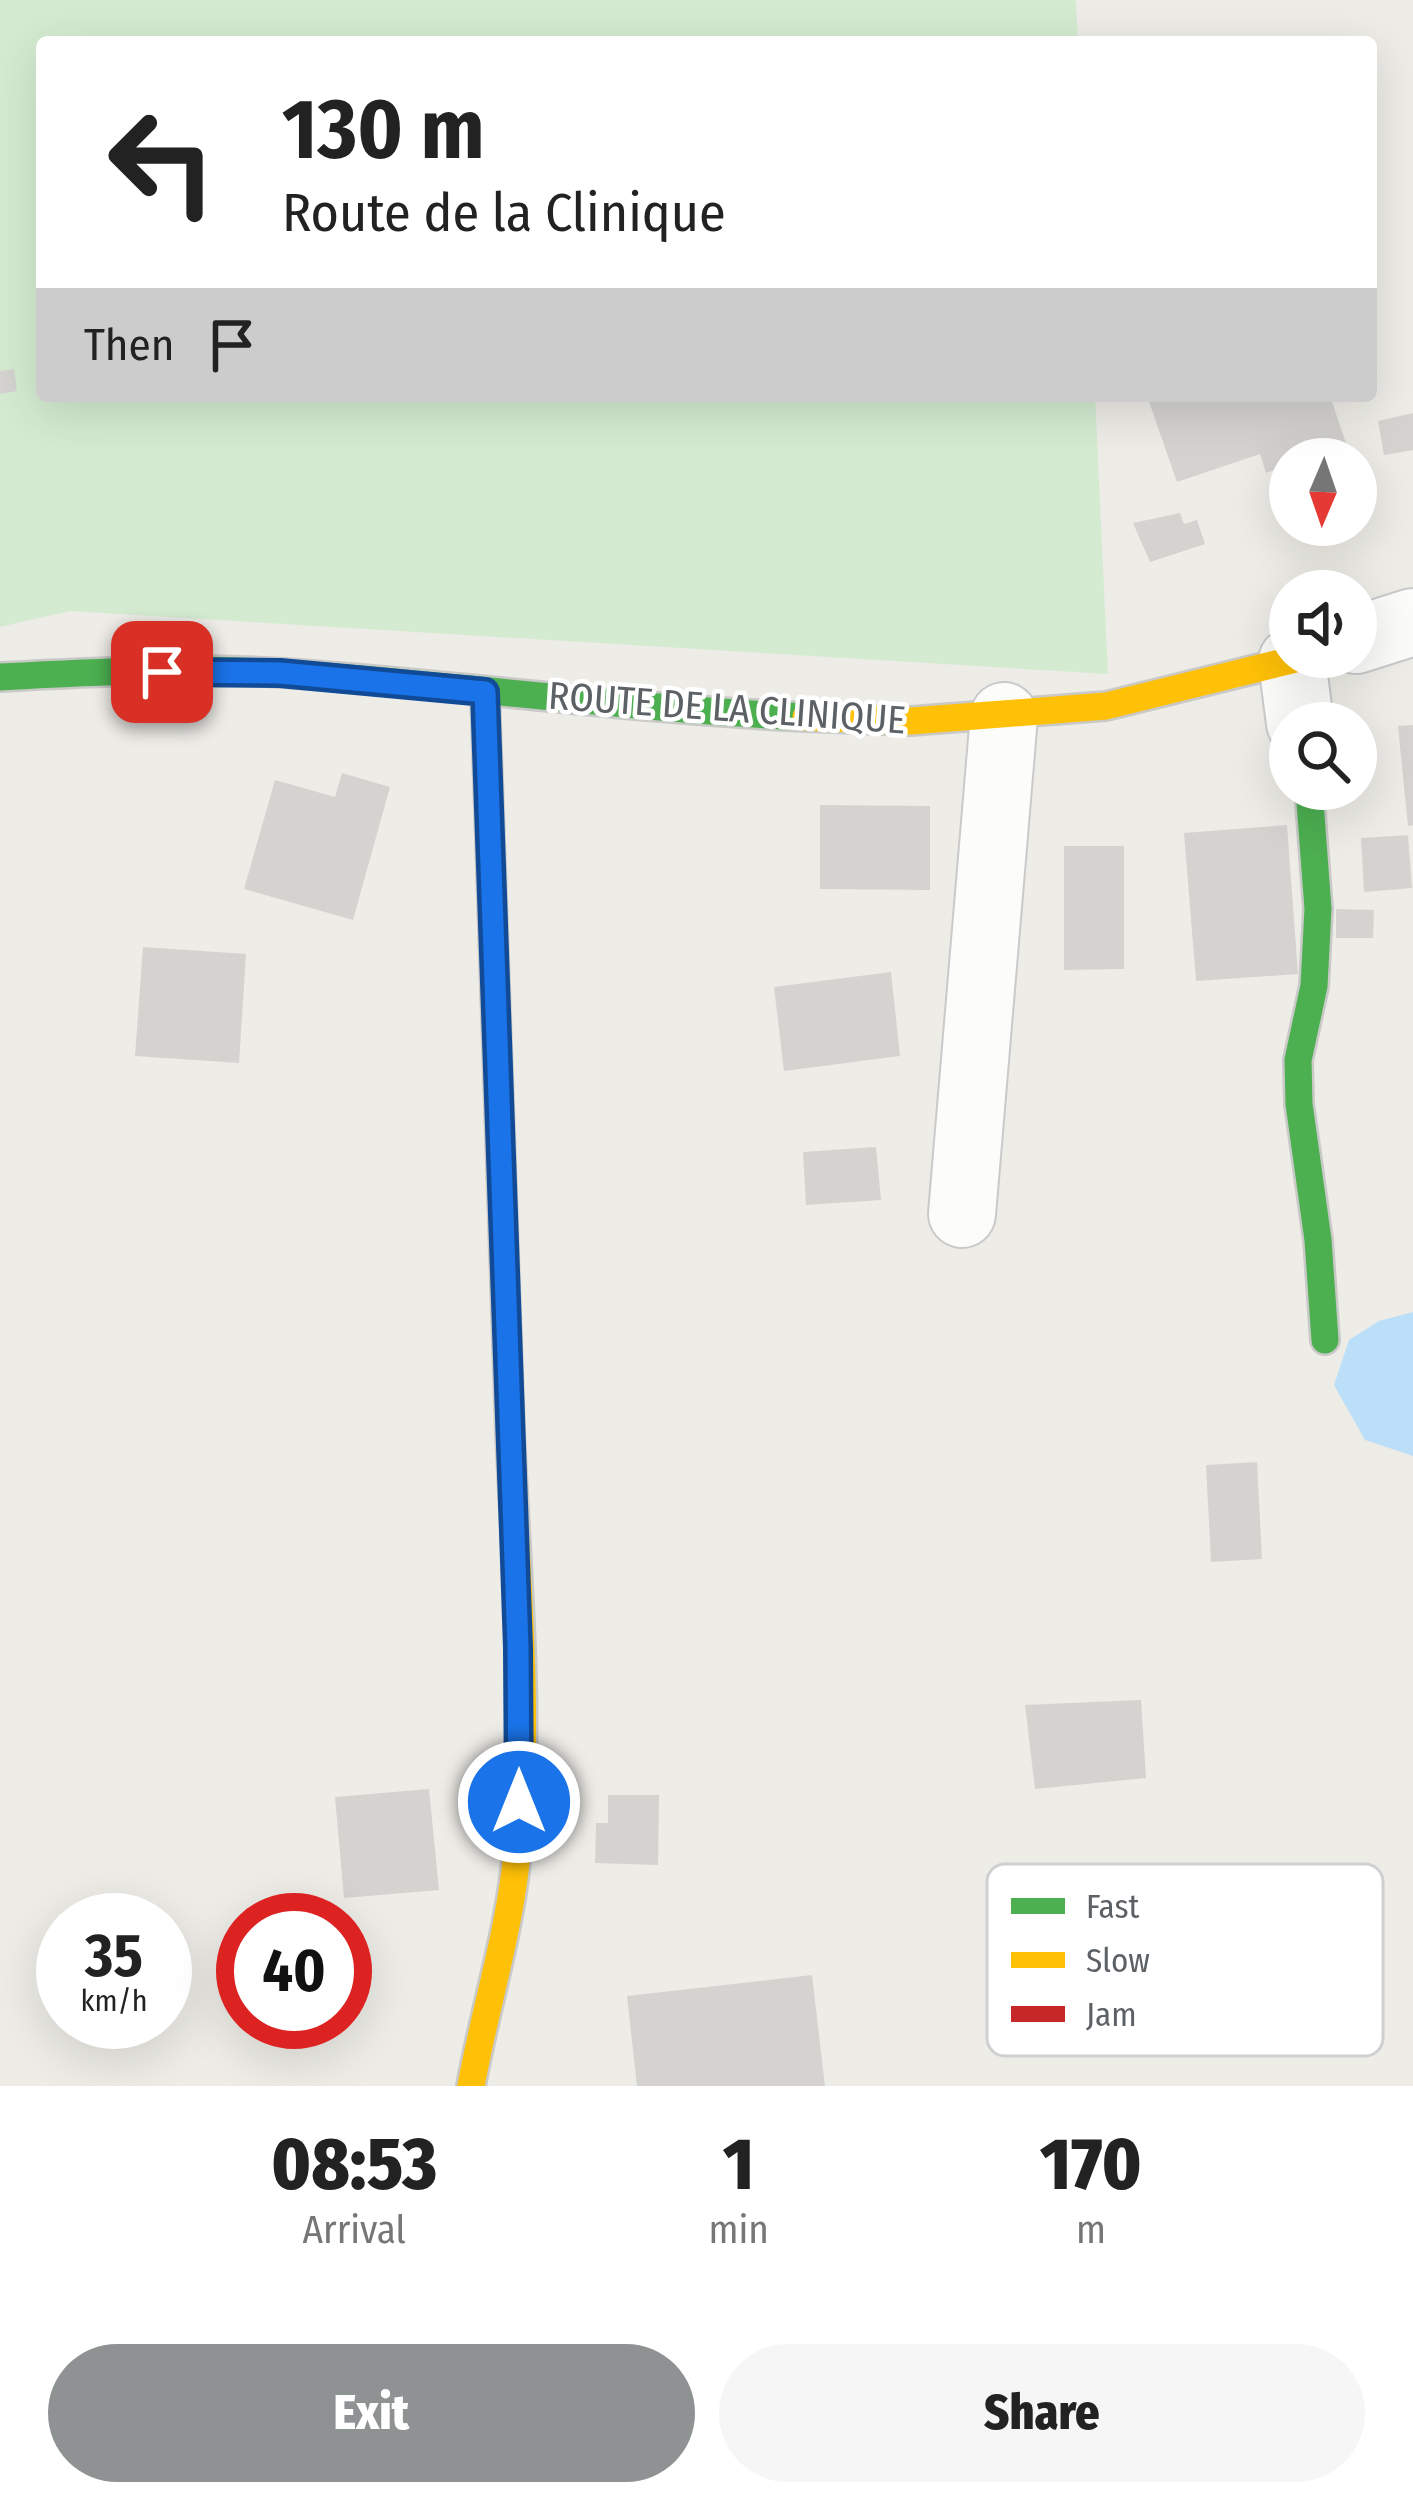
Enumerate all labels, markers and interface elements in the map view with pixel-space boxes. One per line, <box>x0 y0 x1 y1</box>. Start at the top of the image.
text: 130 m <box>282 79 485 180</box>
icon: left <box>84 84 240 240</box>
text: Route de la Clinique <box>282 181 726 245</box>
icon: arrive <box>199 312 265 378</box>
text: Then <box>84 318 175 372</box>
north arrow <box>1269 438 1377 546</box>
map controls <box>1269 438 1377 810</box>
button: sound <box>1269 570 1377 678</box>
pin <box>111 621 213 723</box>
icon: arrive <box>129 639 195 705</box>
street label: ROUTE DE LA CLINIQUE <box>547 673 907 743</box>
button: search <box>1269 702 1377 810</box>
position arrow <box>456 1739 582 1865</box>
legend <box>987 1864 1383 2056</box>
text: Fast <box>1086 1887 1140 1927</box>
speed limit sign: 40 <box>216 1893 372 2049</box>
text: 35 <box>85 1920 143 1992</box>
text: Slow <box>1086 1941 1150 1981</box>
text: km/h <box>81 1983 147 2019</box>
text: Jam <box>1086 1995 1137 2035</box>
text: 08:53 <box>271 2122 437 2208</box>
text: 1 <box>723 2122 754 2208</box>
text: 170 <box>1040 2122 1142 2208</box>
text: Arrival <box>303 2207 406 2253</box>
text: min <box>708 2207 769 2253</box>
text: m <box>1076 2207 1106 2253</box>
button: Exit <box>48 2344 695 2482</box>
button: Share <box>719 2344 1365 2482</box>

